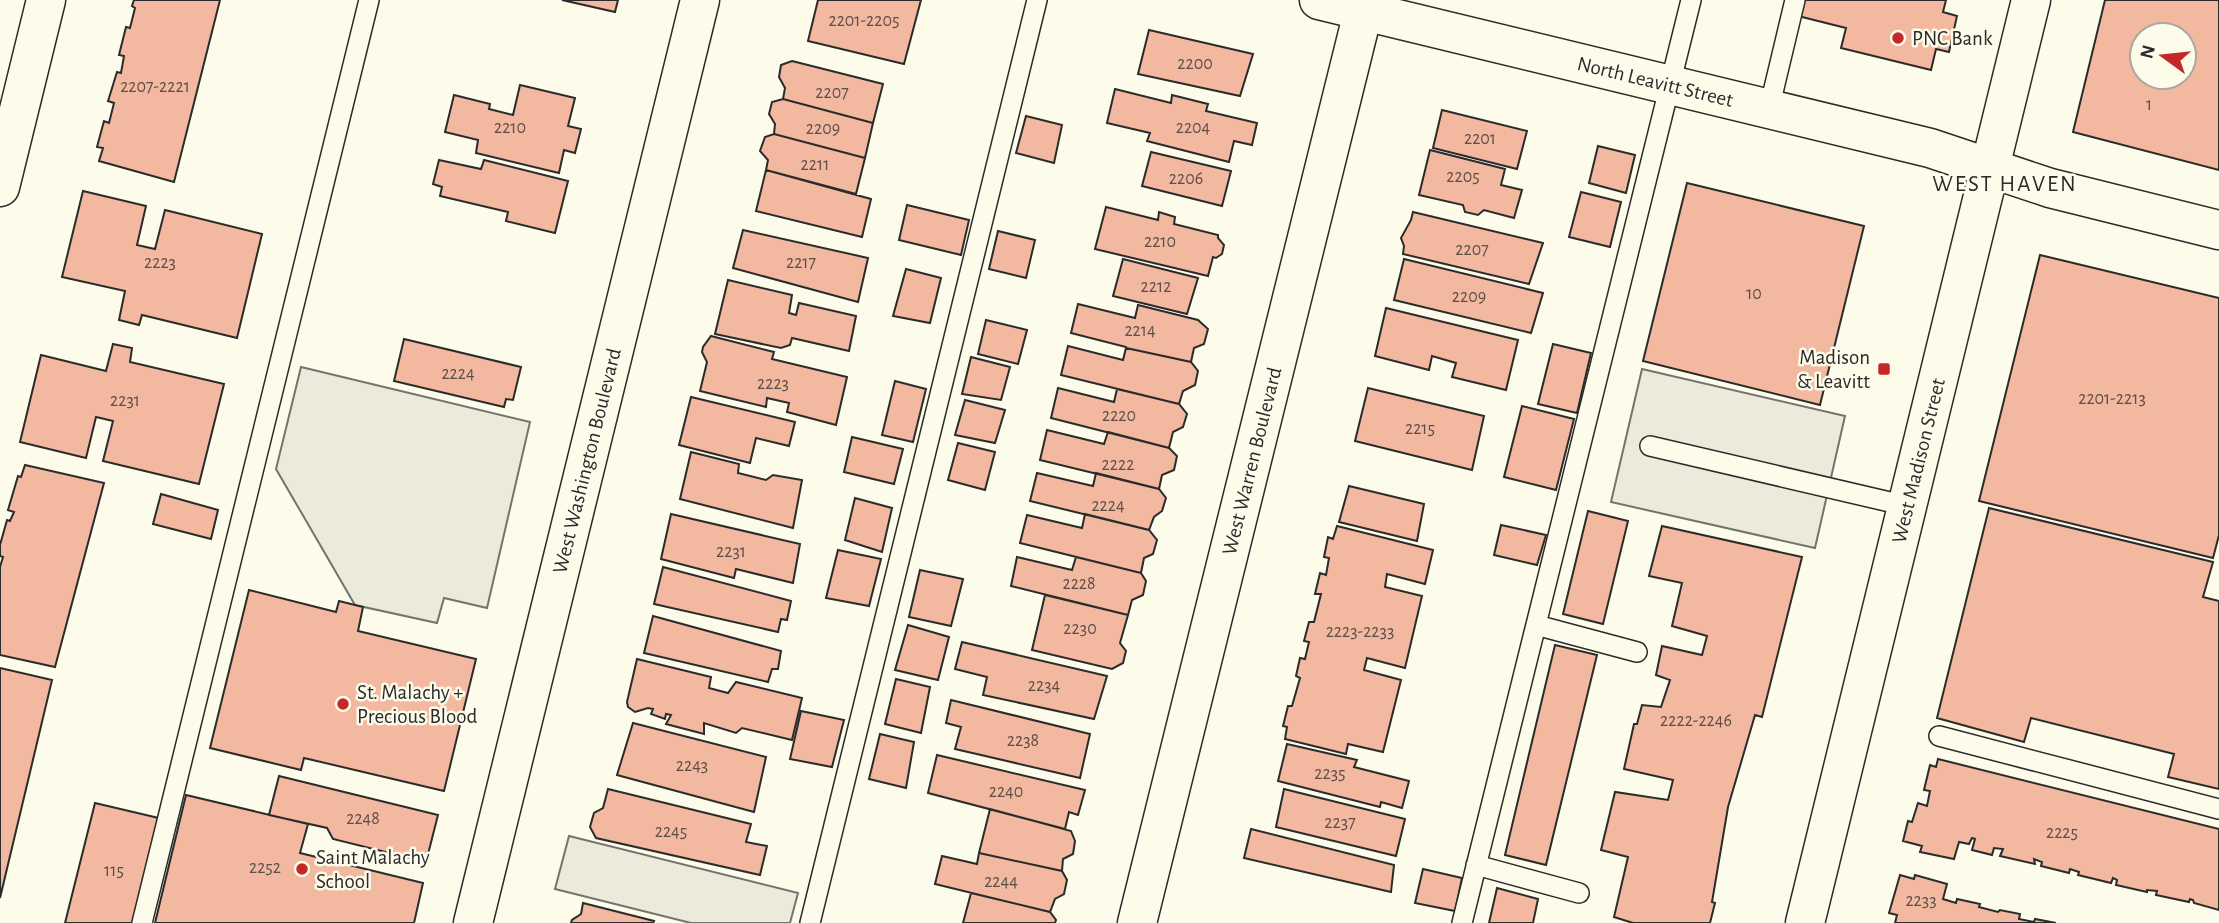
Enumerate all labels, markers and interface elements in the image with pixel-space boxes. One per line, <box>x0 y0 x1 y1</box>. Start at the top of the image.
house number: 2201-2205 <box>828 12 900 30</box>
north arrow <box>2128 21 2198 91</box>
place label: PNC Bank <box>1912 28 1993 49</box>
marker: PNC Bank <box>1890 30 1906 46</box>
text: N <box>2137 43 2159 61</box>
street label: North Leavitt Street <box>1575 52 1736 111</box>
house number: 2200 <box>1177 55 1213 73</box>
house number: 2207-2221 <box>120 78 190 96</box>
house number: 2207 <box>815 84 849 102</box>
house number: 1 <box>2146 96 2152 114</box>
house number: 2210 <box>494 119 526 137</box>
house number: 2204 <box>1176 119 1211 137</box>
house number: 2209 <box>806 120 840 138</box>
house number: 2201 <box>1464 130 1496 148</box>
house number: 2211 <box>801 156 829 174</box>
house number: 2205 <box>1446 168 1480 186</box>
house number: 2206 <box>1169 170 1203 188</box>
district label: WEST HAVEN <box>1932 173 2078 196</box>
house number: 2210 <box>1144 233 1176 251</box>
house number: 2207 <box>1455 241 1489 259</box>
house number: 2223 <box>144 254 176 272</box>
house number: 2217 <box>786 254 816 272</box>
house number: 2212 <box>1141 278 1171 296</box>
house number: 10 <box>1746 285 1762 303</box>
house number: 2209 <box>1452 288 1486 306</box>
house number: 2214 <box>1124 322 1156 340</box>
street label: West Washington Boulevard <box>549 346 625 576</box>
place label: Madison & Leavitt <box>1797 347 1870 392</box>
marker: Madison & Leavitt <box>1876 361 1892 377</box>
house number: 2224 <box>441 365 475 383</box>
street label: West Warren Boulevard <box>1218 365 1285 557</box>
house number: 2223 <box>757 375 789 393</box>
street label: West Madison Street <box>1888 376 1949 545</box>
house number: 2201-2213 <box>2078 390 2146 408</box>
house number: 2231 <box>110 392 140 410</box>
house number: 2220 <box>1102 407 1136 425</box>
house number: 2215 <box>1405 420 1435 438</box>
house number: 2222 <box>1102 456 1134 474</box>
house number: 2224 <box>1091 497 1125 515</box>
house number: 2231 <box>716 543 746 561</box>
house number: 2228 <box>1062 575 1096 593</box>
house number: 2230 <box>1063 620 1097 638</box>
house number: 2223-2233 <box>1326 623 1394 641</box>
house number: 2234 <box>1028 677 1061 695</box>
place label: St. Malachy + Precious Blood <box>357 682 478 727</box>
marker: St. Malachy + Precious Blood <box>335 696 351 712</box>
house number: 2222-2246 <box>1660 712 1732 730</box>
house number: 2238 <box>1007 732 1039 750</box>
house number: 2243 <box>676 757 708 775</box>
house number: 2235 <box>1314 765 1346 783</box>
house number: 2240 <box>989 783 1023 801</box>
house number: 2248 <box>346 810 380 828</box>
house number: 2237 <box>1324 814 1356 832</box>
house number: 2245 <box>655 823 687 841</box>
house number: 2225 <box>2046 824 2078 842</box>
place label: Saint Malachy School <box>316 847 430 892</box>
house number: 2252 <box>249 859 281 877</box>
marker: Saint Malachy School <box>294 861 310 877</box>
house number: 115 <box>104 862 124 880</box>
house number: 2244 <box>984 873 1018 891</box>
house number: 2233 <box>1905 892 1937 910</box>

